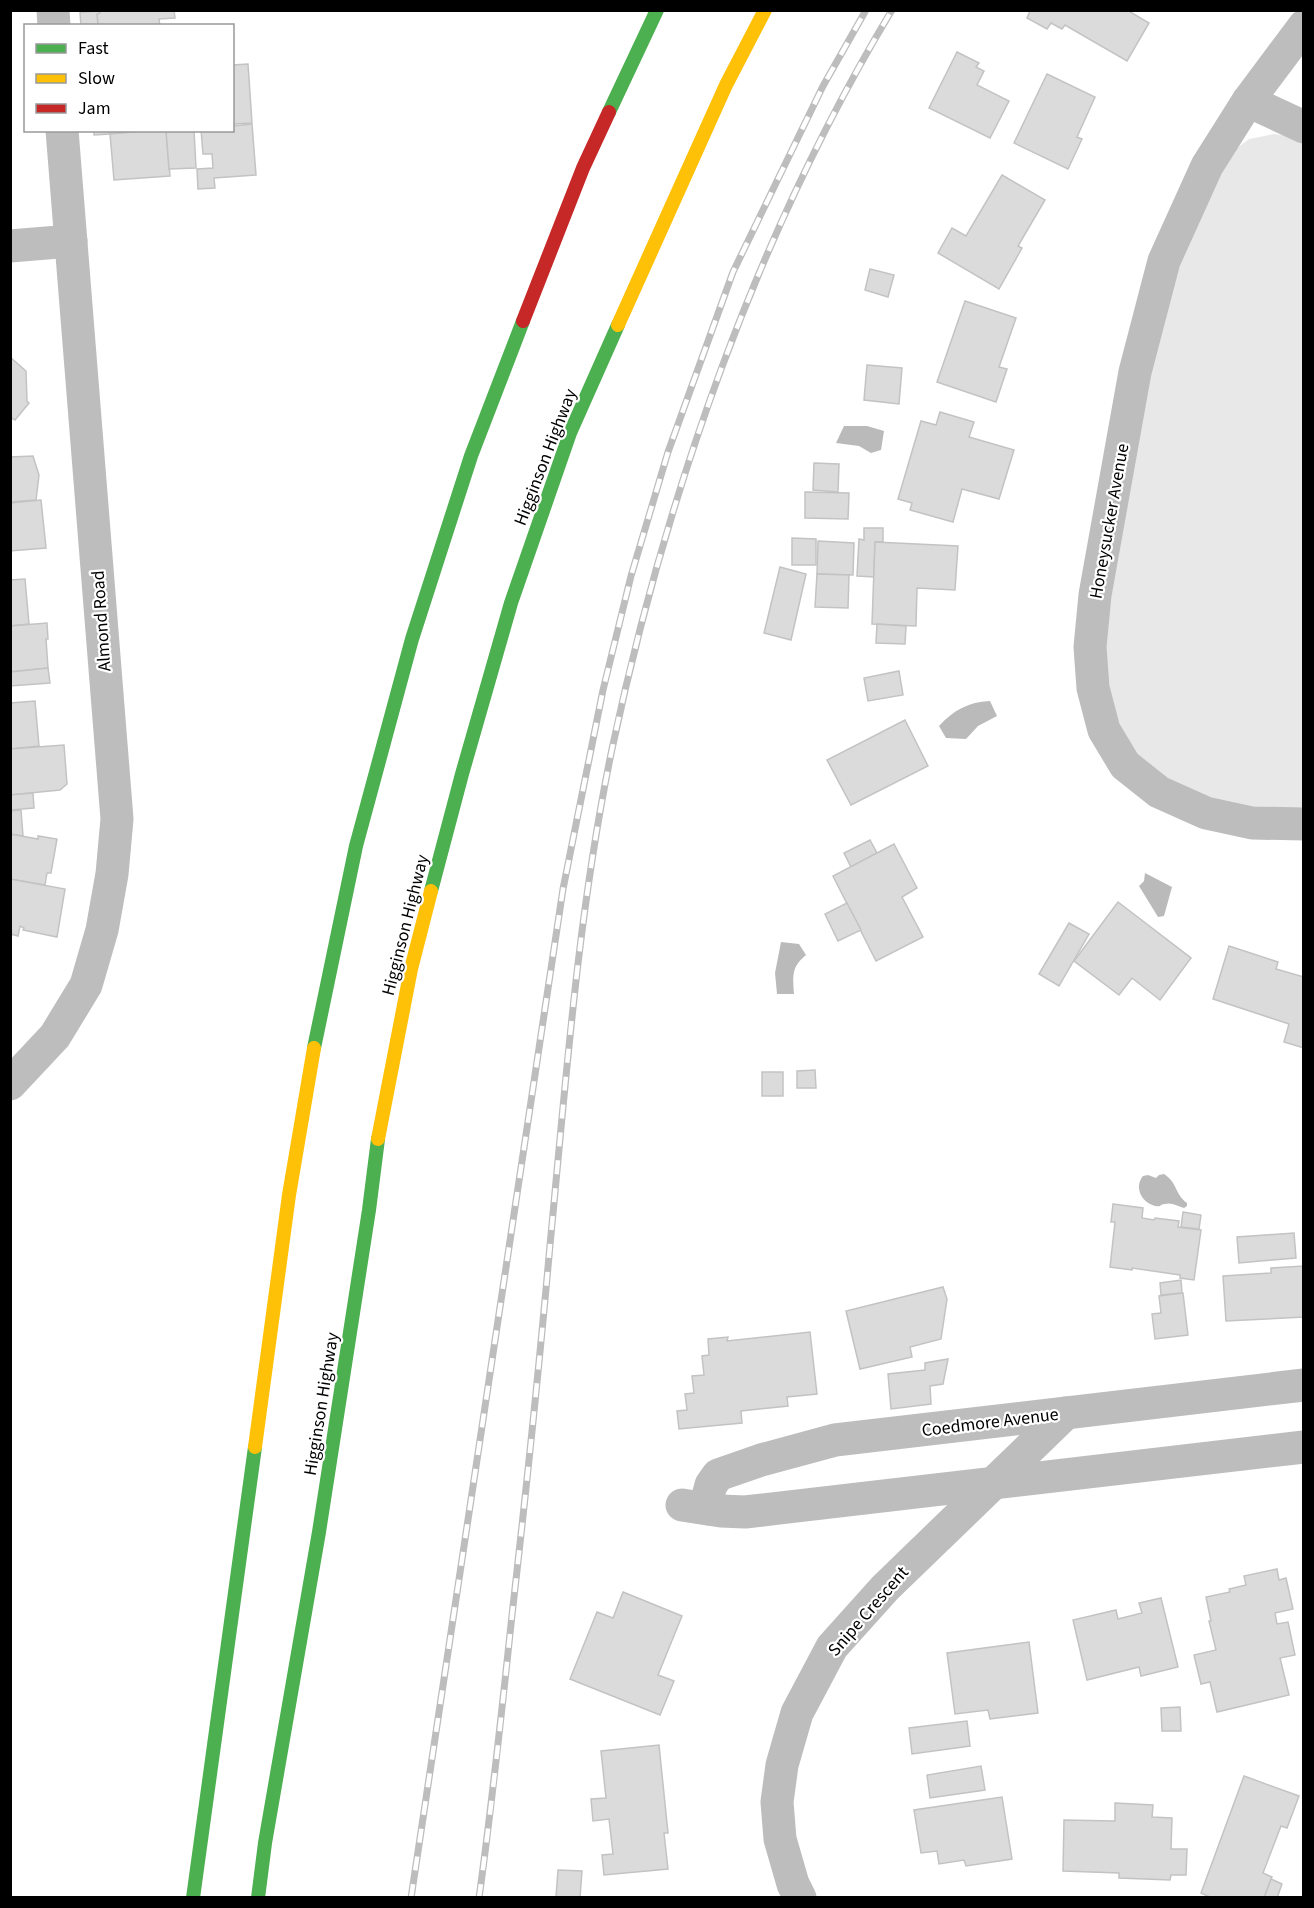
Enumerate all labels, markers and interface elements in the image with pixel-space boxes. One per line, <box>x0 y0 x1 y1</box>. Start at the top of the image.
legend <box>24 24 234 132</box>
text: Fast <box>78 36 109 61</box>
text: Slow <box>78 66 115 91</box>
text: Jam <box>78 96 111 121</box>
street label: Higginson Highway <box>508 385 583 529</box>
street label: Honeysucker Avenue <box>1084 441 1135 601</box>
street label: Almond Road <box>86 570 117 672</box>
street label: Higginson Highway <box>376 851 435 998</box>
street label: Higginson Highway <box>298 1330 345 1477</box>
street label: Coedmore Avenue <box>920 1402 1060 1443</box>
street label: Snipe Crescent <box>822 1561 915 1662</box>

